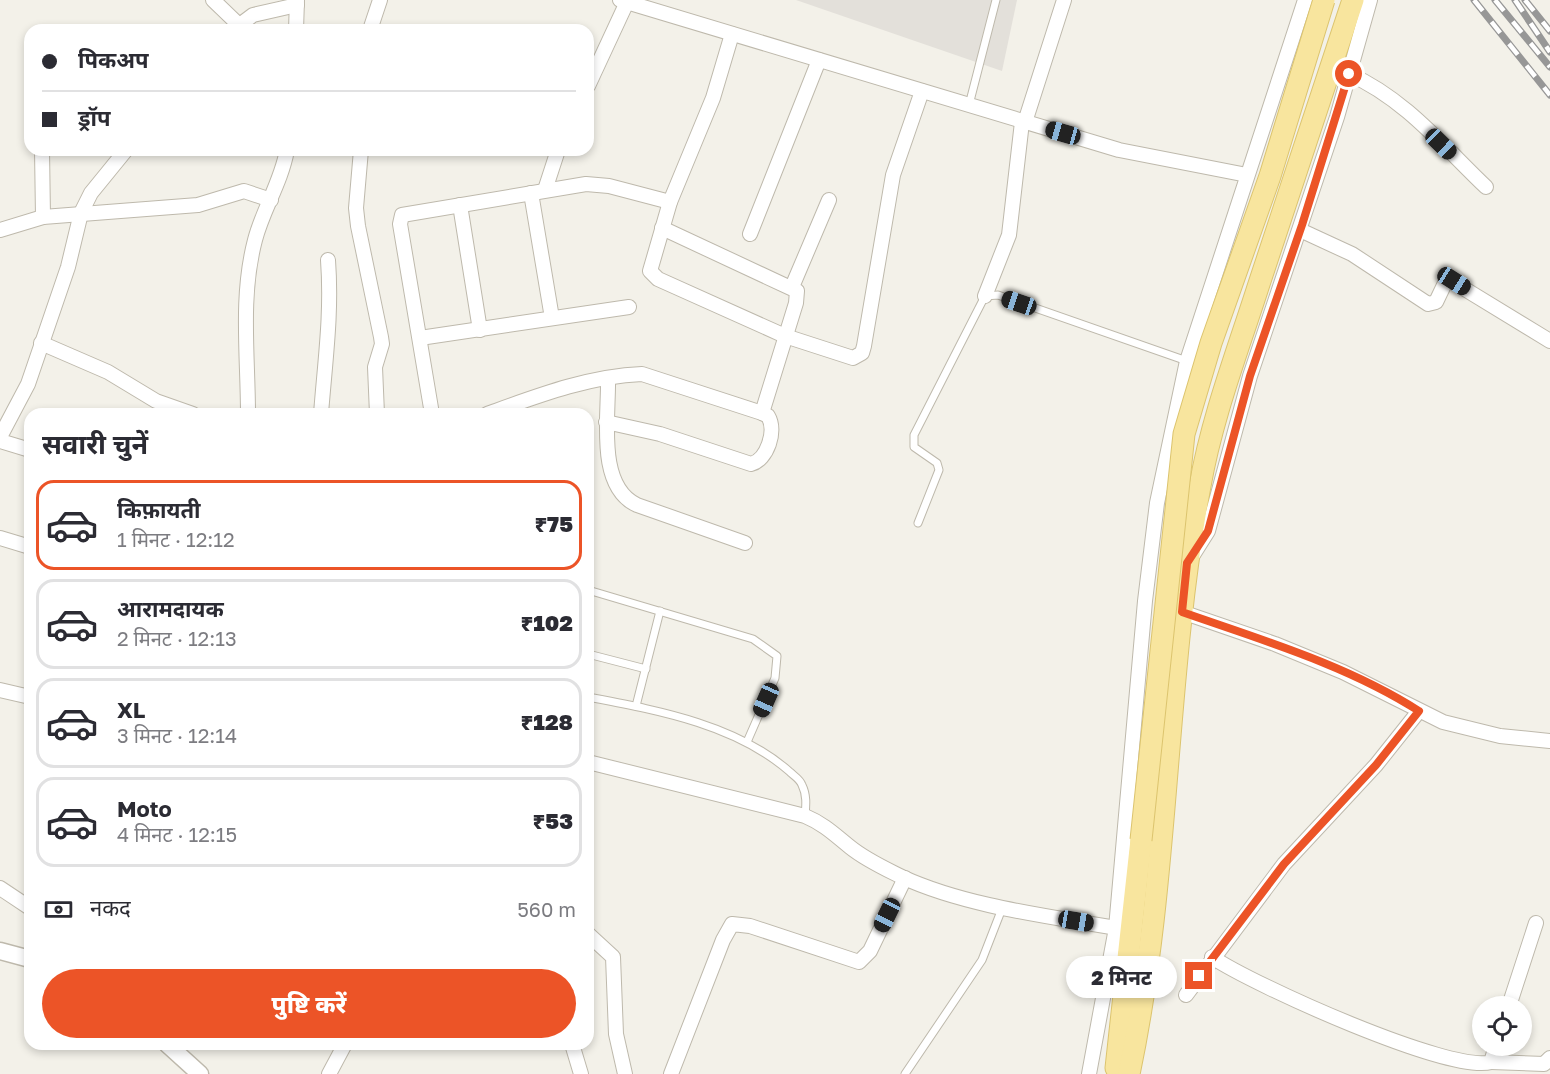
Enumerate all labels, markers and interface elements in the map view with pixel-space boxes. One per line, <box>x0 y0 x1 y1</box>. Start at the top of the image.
text: पिकअप <box>78 46 149 73</box>
route start <box>1335 60 1362 87</box>
text: ड्रॉप <box>78 104 111 131</box>
car <box>1043 119 1083 147</box>
car <box>1422 125 1460 163</box>
car <box>1434 264 1474 298</box>
car <box>999 289 1039 317</box>
text: सवारी चुनें <box>42 428 148 460</box>
text: किफ़ायती <box>117 496 201 523</box>
icon: car <box>45 498 99 552</box>
text: ₹75 <box>534 510 573 537</box>
text: 1 मिनट · 12:12 <box>117 527 235 551</box>
text: आरामदायक <box>117 595 224 622</box>
icon: car <box>45 597 99 651</box>
text: ₹102 <box>521 609 573 636</box>
text: 2 मिनट · 12:13 <box>117 626 237 650</box>
car <box>750 680 782 720</box>
icon: car <box>45 696 99 750</box>
text: XL <box>117 696 145 723</box>
text: ₹128 <box>521 708 573 735</box>
text: 3 मिनट · 12:14 <box>117 723 237 747</box>
icon: car <box>45 795 99 849</box>
text: Moto <box>117 795 172 822</box>
text: ₹53 <box>533 807 573 834</box>
text: 4 मिनट · 12:15 <box>117 822 237 846</box>
icon: cash <box>42 893 75 926</box>
text: नकद <box>90 894 131 921</box>
car <box>871 895 903 935</box>
text: 560 m <box>517 897 576 921</box>
car <box>1057 909 1095 933</box>
callout: 2 मिनट <box>1067 955 1178 997</box>
route end <box>1185 962 1212 989</box>
text: 2 मिनट <box>1091 965 1152 989</box>
button: पुष्टि करें <box>42 969 576 1038</box>
map controls <box>1472 996 1532 1056</box>
button: locate <box>1472 996 1532 1056</box>

